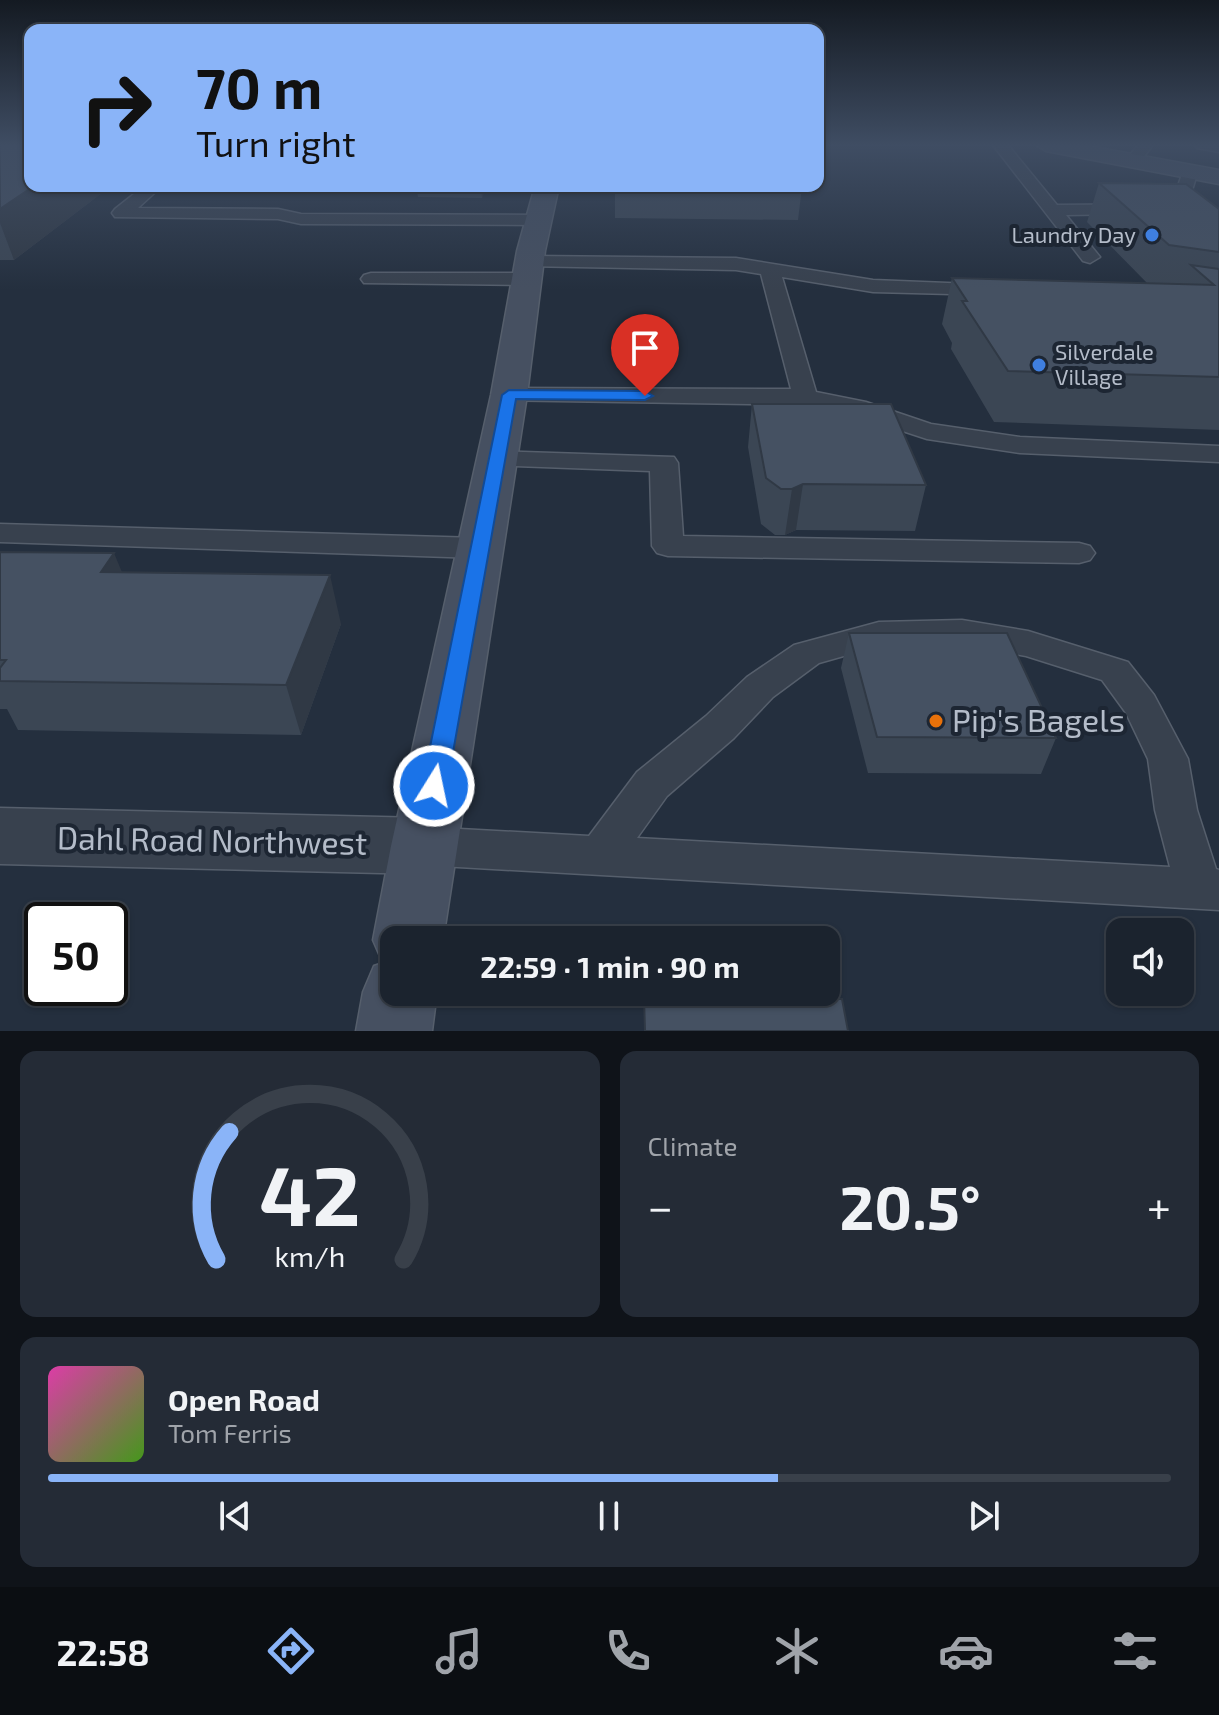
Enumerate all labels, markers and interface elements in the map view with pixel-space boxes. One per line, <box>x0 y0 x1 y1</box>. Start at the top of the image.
text: 70 m <box>196 53 322 120</box>
icon: right <box>64 56 168 160</box>
text: Turn right <box>196 121 356 164</box>
place label: Laundry Day <box>1011 221 1136 247</box>
marker: Laundry Day <box>1143 226 1161 244</box>
pin <box>611 314 679 396</box>
icon: arrive <box>623 326 667 370</box>
place label: Silverdale Village <box>1055 338 1154 389</box>
marker: Silverdale Village <box>1030 356 1048 374</box>
place label: Pip's Bagels <box>952 700 1125 738</box>
marker: Pip's Bagels <box>927 712 945 730</box>
position arrow <box>392 744 476 828</box>
street label: Dahl Road Northwest <box>57 817 368 861</box>
speed limit sign: 50 <box>24 902 128 1006</box>
map controls <box>1106 918 1194 1006</box>
button: sound <box>1106 918 1194 1006</box>
text: 22:59 · 1 min · 90 m <box>480 948 740 984</box>
text: Climate <box>648 1130 737 1161</box>
text: 42 <box>259 1143 360 1243</box>
text: 20.5° <box>839 1170 981 1242</box>
text: − <box>648 1179 673 1232</box>
text: + <box>1147 1179 1171 1232</box>
text: km/h <box>274 1238 345 1273</box>
text: Open Road <box>168 1381 320 1417</box>
text: Tom Ferris <box>168 1417 292 1448</box>
icon: previous <box>213 1494 257 1538</box>
icon: pause <box>587 1494 631 1538</box>
icon: next <box>962 1494 1006 1538</box>
icon: directions <box>263 1623 319 1679</box>
icon: music <box>431 1623 487 1679</box>
icon: phone <box>600 1623 656 1679</box>
icon: climate <box>769 1623 825 1679</box>
icon: car <box>938 1623 994 1679</box>
icon: filters <box>1107 1623 1163 1679</box>
text: 22:58 <box>56 1630 150 1673</box>

